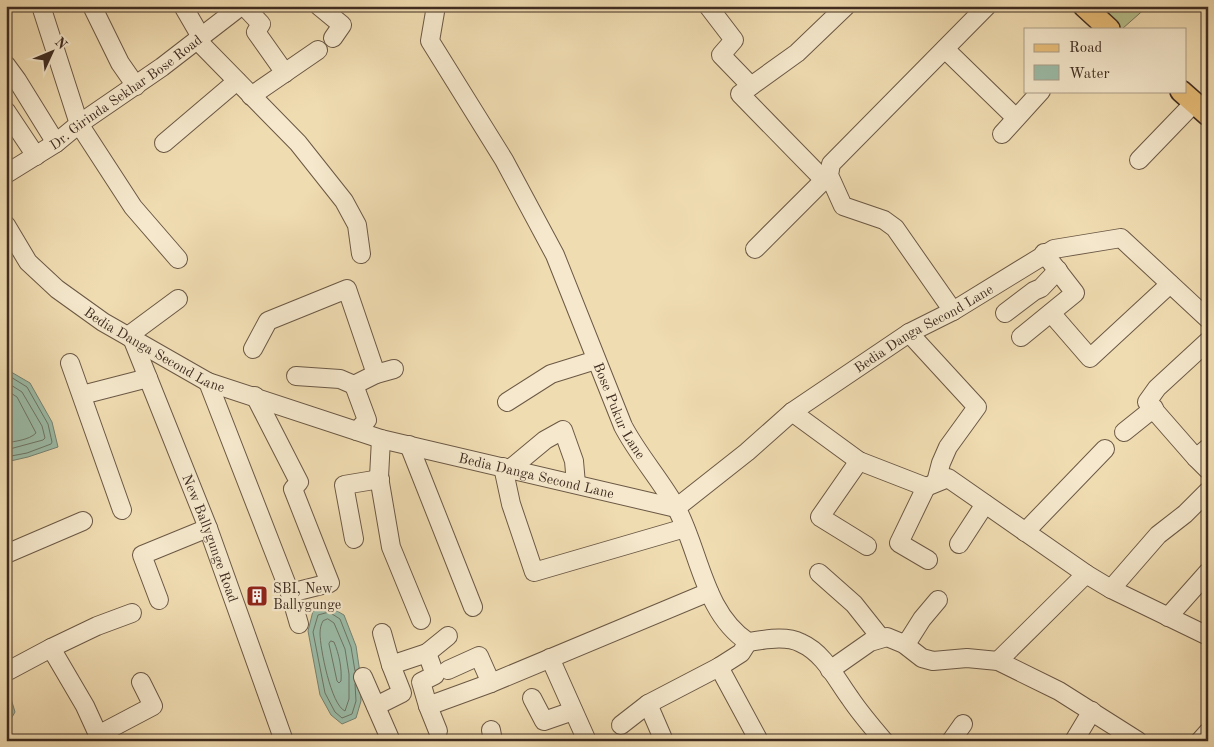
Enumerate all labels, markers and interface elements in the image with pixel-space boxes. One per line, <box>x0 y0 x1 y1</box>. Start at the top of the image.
north arrow <box>28 28 78 78</box>
legend <box>1024 28 1186 92</box>
street label: Dr. Girinda Sekhar Bose Road <box>48 33 205 153</box>
text: N <box>52 35 70 53</box>
text: Road <box>1069 41 1103 56</box>
text: Water <box>1069 67 1110 82</box>
street label: Bedia Danga Second Lane <box>852 282 996 376</box>
street label: Bedia Danga Second Lane <box>81 305 226 395</box>
street label: Bose Pukur Lane <box>590 361 647 462</box>
street label: Bedia Danga Second Lane <box>457 451 615 501</box>
street label: New Ballygunge Road <box>179 473 240 604</box>
place label: SBI, New Ballygunge <box>273 582 341 612</box>
building icon: SBI, New Ballygunge <box>245 584 269 608</box>

